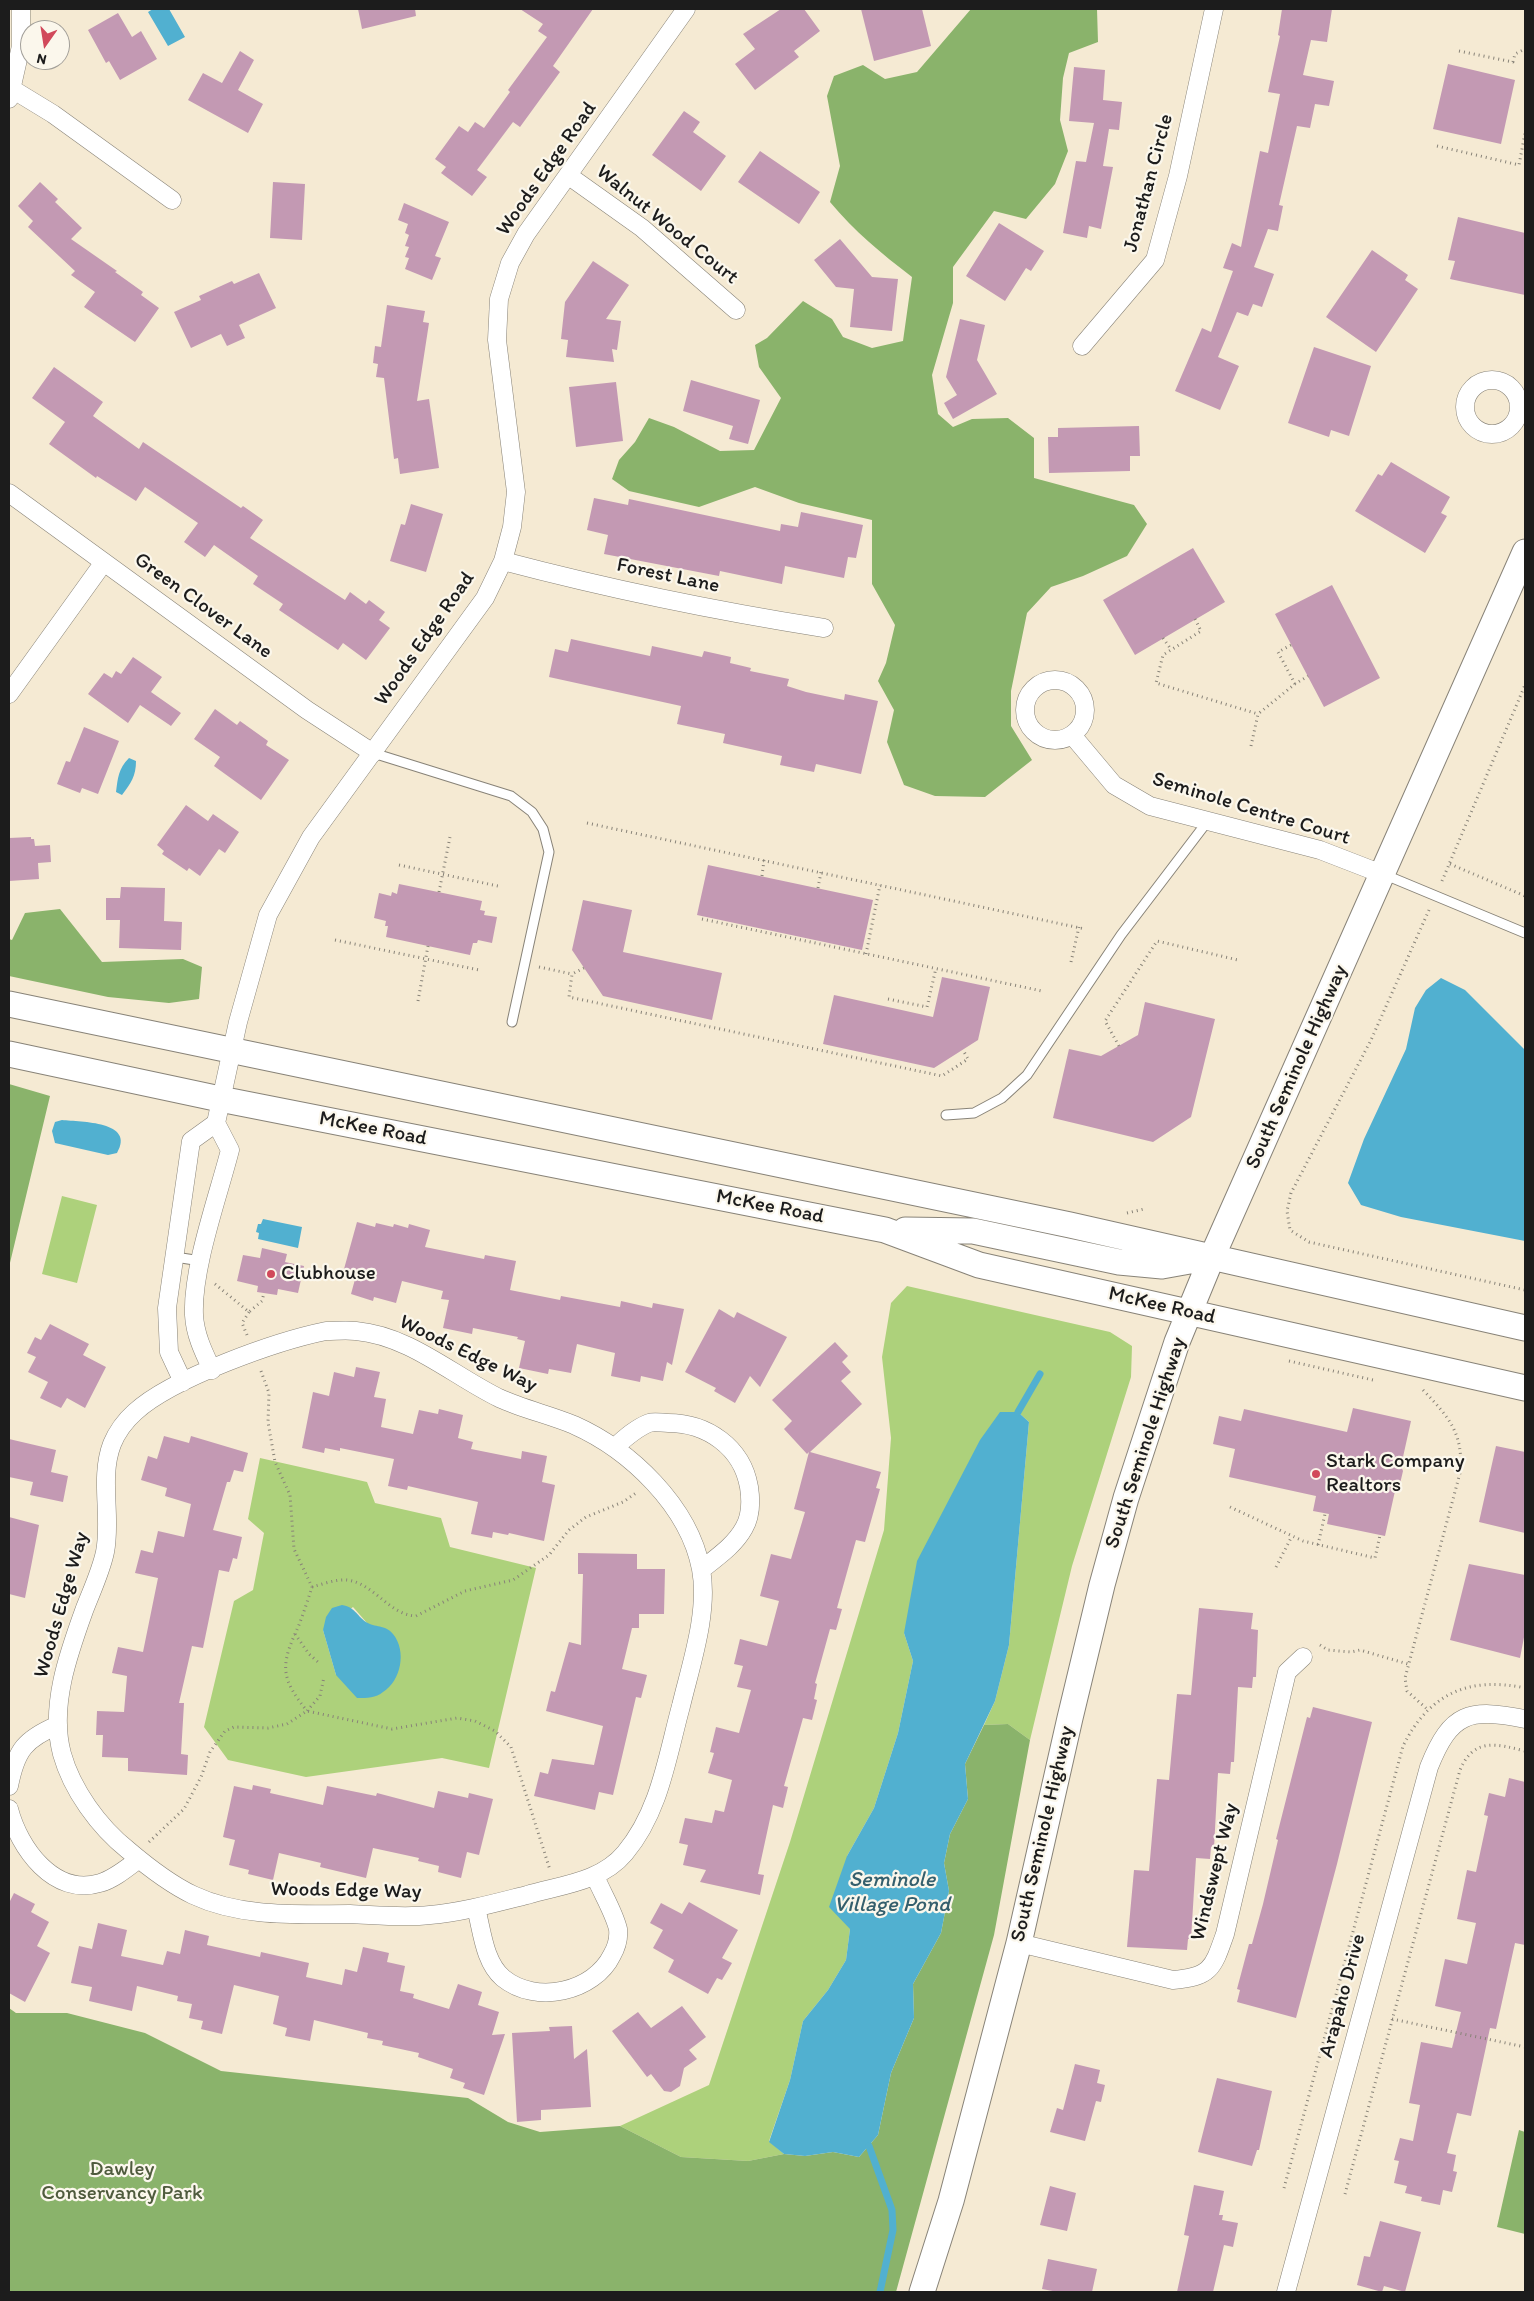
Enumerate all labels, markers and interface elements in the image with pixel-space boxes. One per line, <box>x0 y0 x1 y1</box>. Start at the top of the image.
north arrow <box>20 20 70 70</box>
text: N <box>35 50 48 68</box>
street label: Woods Edge Road <box>491 97 603 241</box>
street label: Jonathan Circle <box>1118 111 1180 255</box>
street label: Walnut Wood Court <box>591 160 743 290</box>
street label: Green Clover Lane <box>129 547 277 665</box>
street label: Forest Lane <box>614 553 722 599</box>
street label: Woods Edge Road <box>369 567 481 711</box>
street label: Seminole Centre Court <box>1149 767 1353 851</box>
street label: South Seminole Highway <box>1241 961 1353 1173</box>
street label: McKee Road <box>317 1106 429 1152</box>
street label: McKee Road <box>714 1184 826 1230</box>
place label: Clubhouse <box>281 1261 376 1287</box>
marker: Clubhouse <box>265 1268 277 1280</box>
street label: McKee Road <box>1106 1281 1218 1331</box>
street label: Woods Edge Way <box>395 1310 541 1398</box>
street label: South Seminole Highway <box>1100 1334 1192 1552</box>
place label: Stark Company Realtors <box>1326 1449 1464 1499</box>
marker: Stark Company Realtors <box>1310 1468 1322 1480</box>
street label: Woods Edge Way <box>29 1529 95 1681</box>
street label: South Seminole Highway <box>1006 1724 1080 1944</box>
street label: Windswept Way <box>1186 1801 1244 1943</box>
water label: Seminole Village Pond <box>834 1867 950 1918</box>
street label: Woods Edge Way <box>270 1877 422 1905</box>
street label: Arapaho Drive <box>1314 1931 1372 2061</box>
park label: Dawley Conservancy Park <box>41 2157 203 2207</box>

